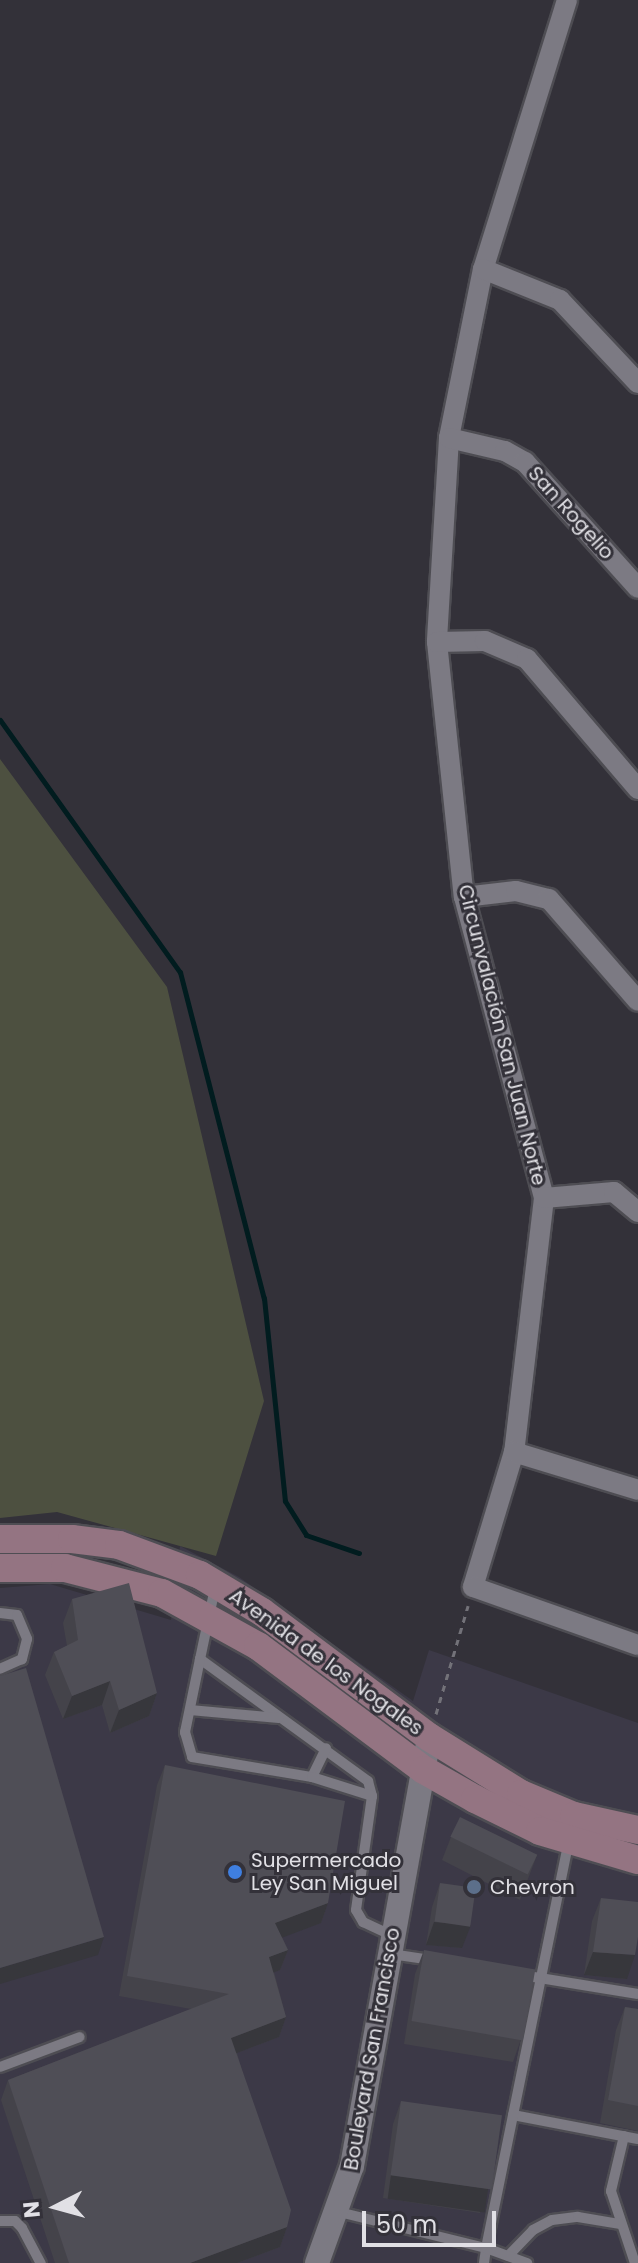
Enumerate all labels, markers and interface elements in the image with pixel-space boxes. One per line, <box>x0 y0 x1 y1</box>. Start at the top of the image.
street label: San Rogelio <box>523 462 619 564</box>
street label: Circunvalación San Juan Norte <box>453 882 551 1188</box>
street label: Avenida de los Nogales <box>224 1584 428 1740</box>
place label: Supermercado Ley San Miguel <box>251 1848 401 1895</box>
marker: Supermercado Ley San Miguel <box>226 1863 244 1881</box>
place label: Chevron <box>490 1875 575 1899</box>
marker: Chevron <box>465 1878 483 1896</box>
street label: Boulevard San Francisco <box>339 1926 405 2172</box>
north arrow <box>16 2167 96 2247</box>
scale bar <box>366 2195 500 2245</box>
text: N <box>15 2200 48 2219</box>
text: 50 m <box>376 2208 437 2241</box>

